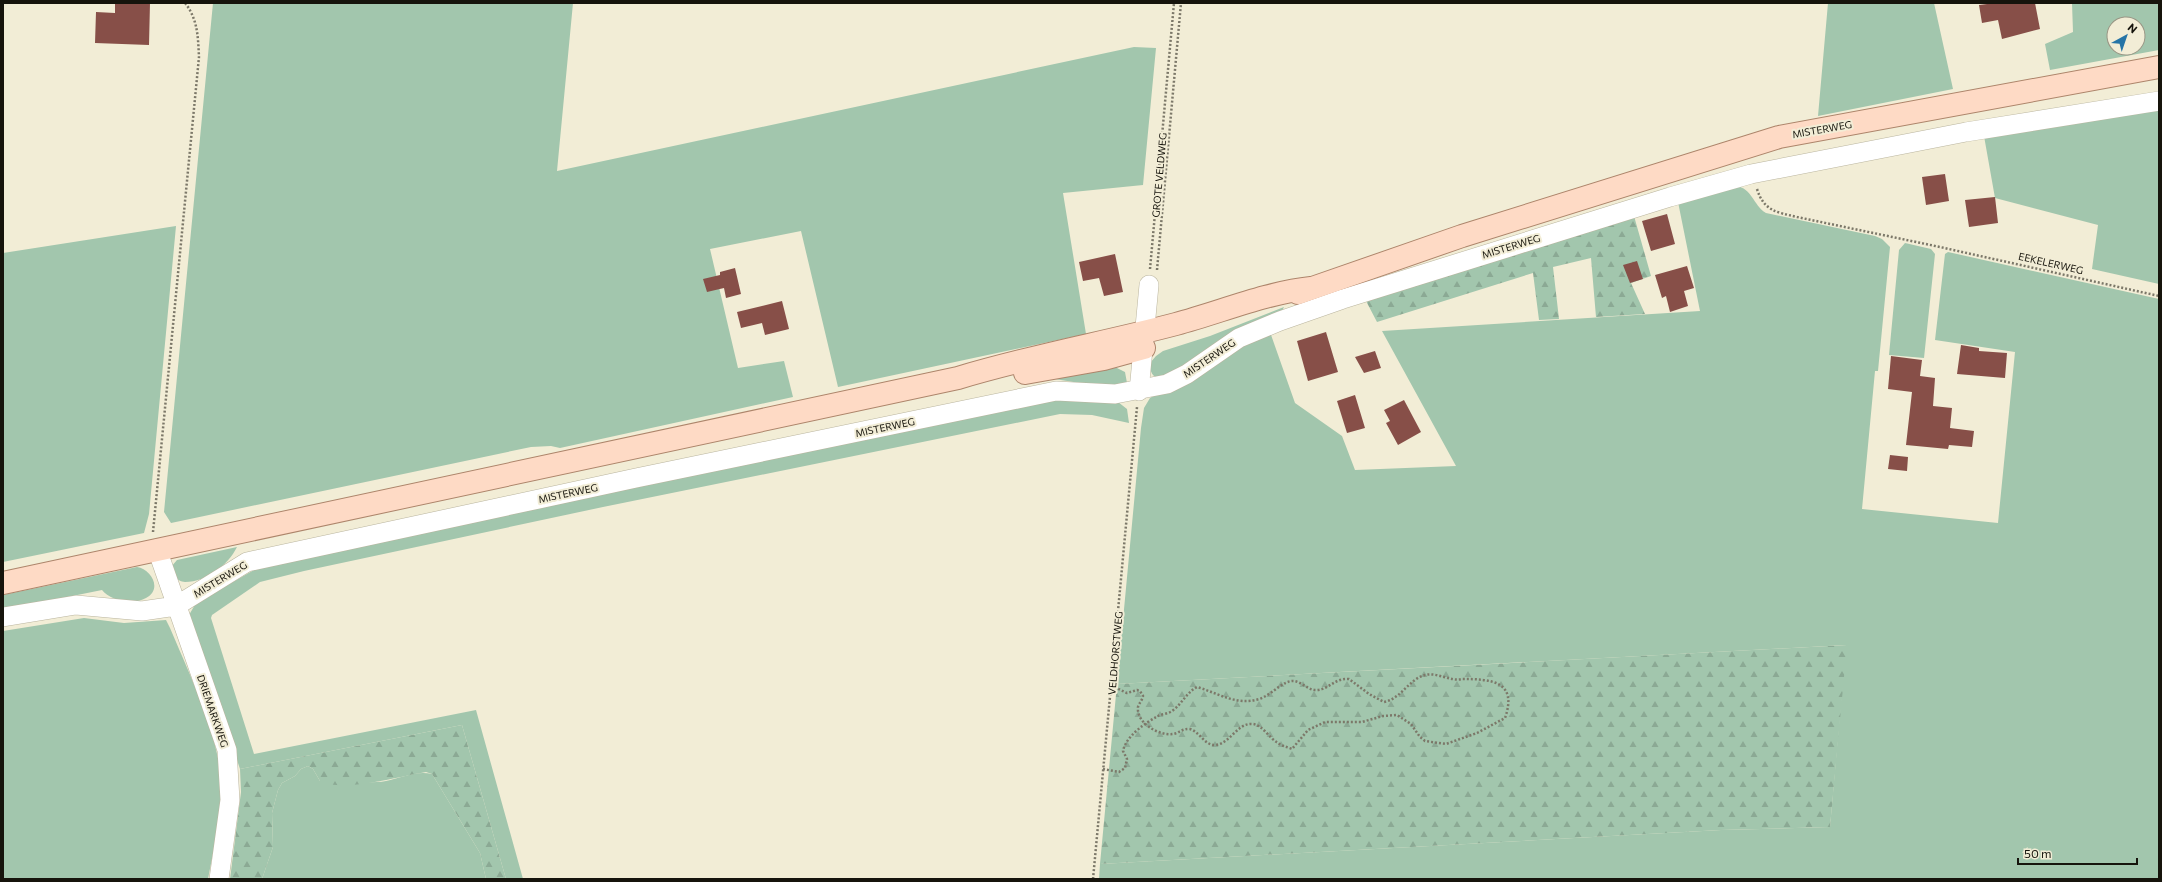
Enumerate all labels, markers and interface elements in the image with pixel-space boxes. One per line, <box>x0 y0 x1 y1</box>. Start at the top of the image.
north arrow <box>2106 16 2146 56</box>
text: N <box>2125 20 2140 36</box>
street label: MISTERWEG <box>1791 118 1853 140</box>
street label: GROTE VELDWEG <box>1149 132 1169 218</box>
street label: MISTERWEG <box>1480 231 1542 261</box>
street label: EEKELERWEG <box>2017 250 2085 276</box>
street label: MISTERWEG <box>1181 336 1237 380</box>
street label: MISTERWEG <box>854 415 916 439</box>
street label: MISTERWEG <box>537 481 599 505</box>
street label: MISTERWEG <box>191 558 249 600</box>
street label: VELDHORSTWEG <box>1105 611 1125 695</box>
street label: DRIEMARKWEG <box>195 673 231 749</box>
scale bar <box>2018 840 2137 866</box>
text: 50 m <box>2024 846 2052 860</box>

